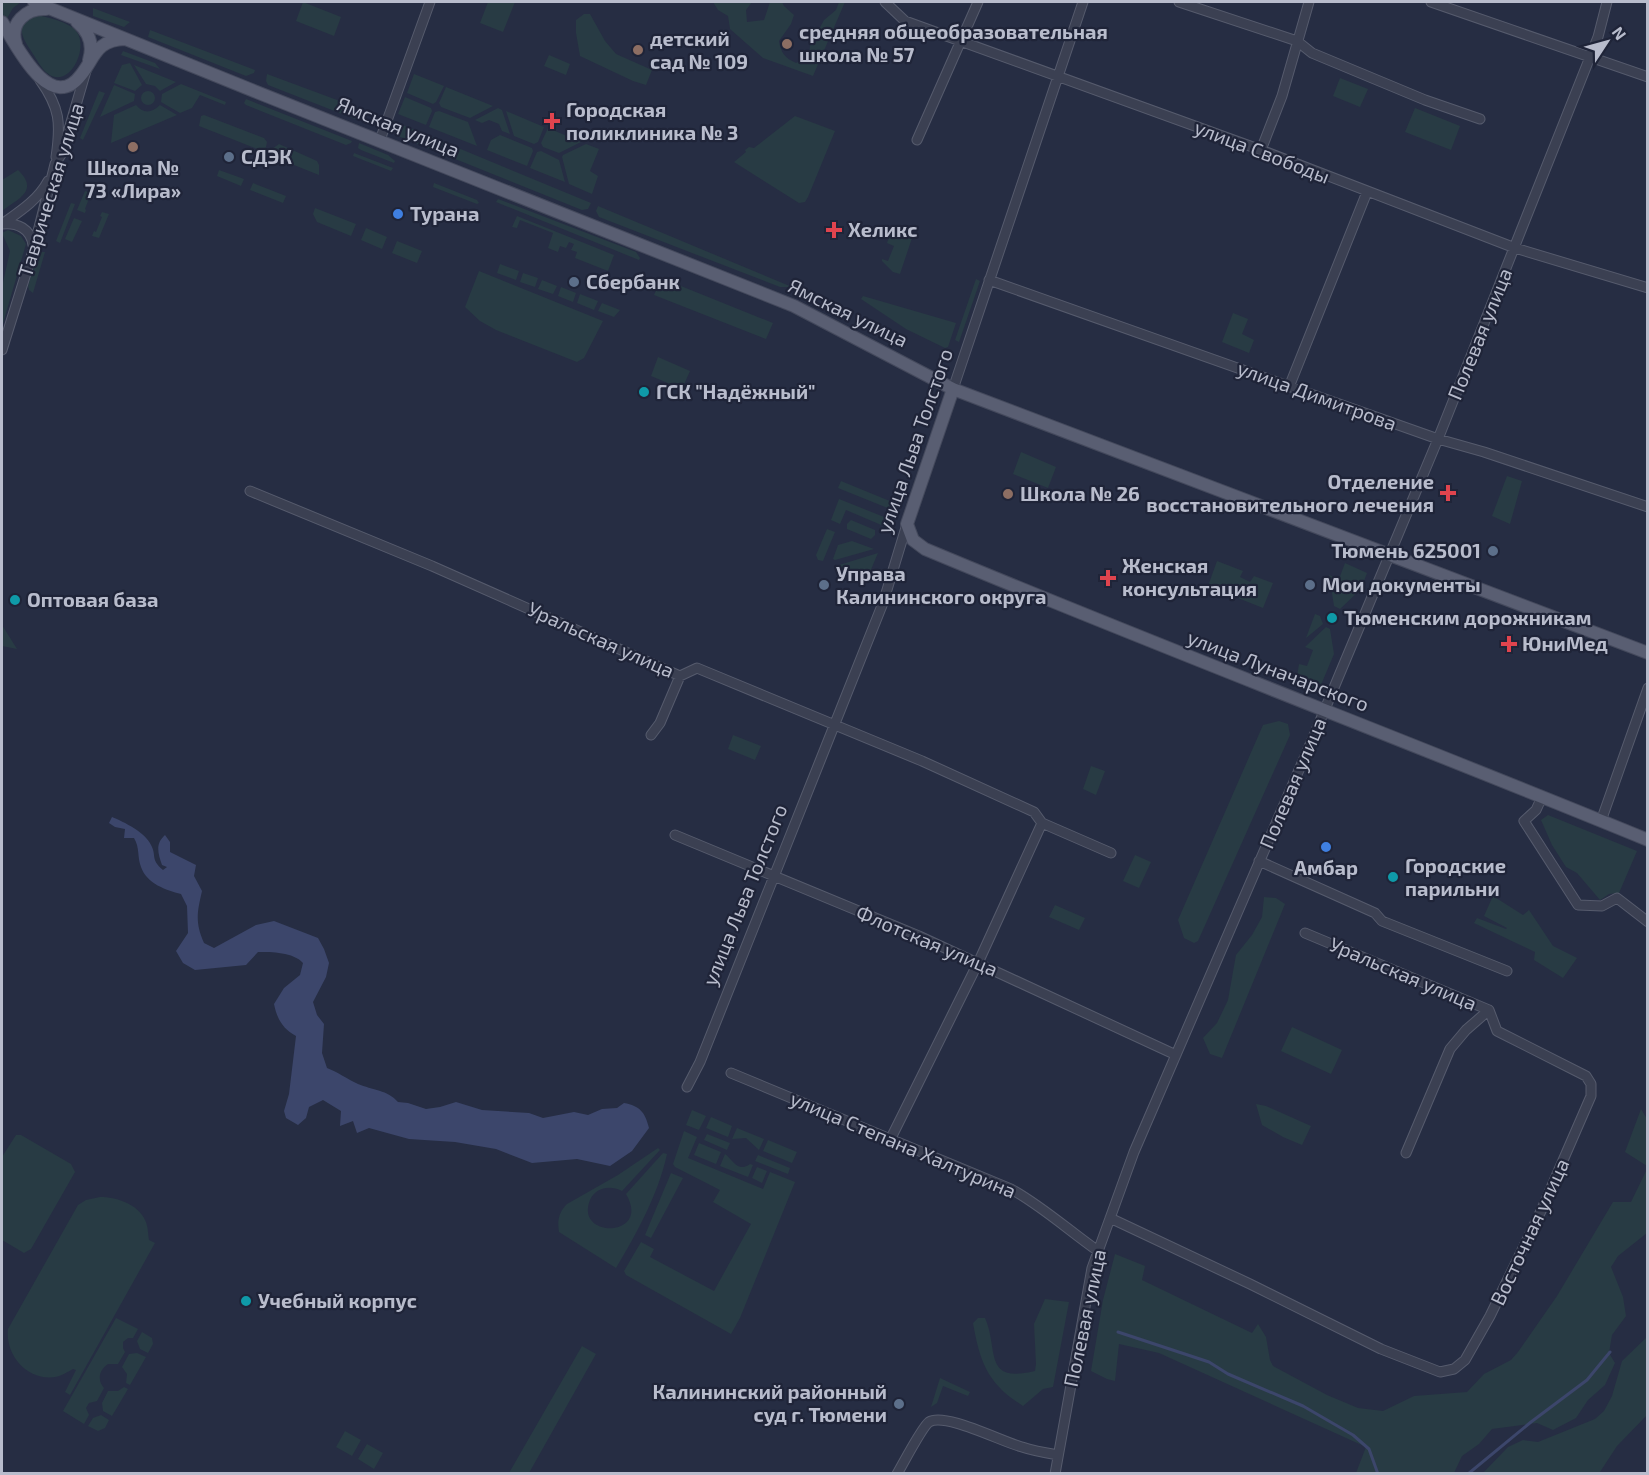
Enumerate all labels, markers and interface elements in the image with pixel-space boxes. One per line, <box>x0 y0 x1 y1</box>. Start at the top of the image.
north arrow <box>1577 12 1637 72</box>
place label: средняя общеобразовательная школа № 57 <box>799 19 1108 66</box>
text: N <box>1608 23 1631 43</box>
place label: детский сад № 109 <box>650 26 748 73</box>
marker: средняя общеобразовательная школа № 57 <box>780 37 794 51</box>
marker: детский сад № 109 <box>631 43 645 57</box>
street label: Ямская улица <box>333 91 463 162</box>
place label: Городская поликлиника № 3 <box>566 97 738 144</box>
street label: Таврическая улица <box>12 99 89 280</box>
marker: Городская поликлиника № 3 <box>543 112 561 130</box>
street label: улица Свободы <box>1191 114 1333 189</box>
marker: Школа № 73 «Лира» <box>126 140 140 154</box>
place label: СДЭК <box>241 144 292 168</box>
marker: СДЭК <box>222 150 236 164</box>
place label: Школа № 73 «Лира» <box>85 155 181 202</box>
place label: Турана <box>410 201 479 225</box>
marker: Турана <box>391 207 405 221</box>
place label: Хеликс <box>848 217 917 241</box>
marker: Хеликс <box>825 221 843 239</box>
street label: Полевая улица <box>1442 264 1517 403</box>
place label: Сбербанк <box>586 269 680 293</box>
street label: Ямская улица <box>784 273 912 352</box>
marker: Сбербанк <box>567 275 581 289</box>
street label: улица Льва Толстого <box>871 345 958 536</box>
street label: улица Димитрова <box>1234 355 1400 436</box>
place label: ГСК "Надёжный" <box>656 379 816 403</box>
marker: ГСК "Надёжный" <box>637 385 651 399</box>
place label: Отделение восстановительного лечения <box>1146 469 1434 516</box>
place label: Школа № 26 <box>1020 481 1140 505</box>
marker: Отделение восстановительного лечения <box>1439 484 1457 502</box>
marker: Школа № 26 <box>1001 487 1015 501</box>
place label: Тюмень 625001 <box>1331 538 1481 562</box>
marker: Тюмень 625001 <box>1486 544 1500 558</box>
place label: Женская консультация <box>1122 553 1257 600</box>
place label: Управа Калининского округа <box>836 561 1046 608</box>
marker: Женская консультация <box>1099 569 1117 587</box>
place label: Мои документы <box>1322 572 1481 596</box>
marker: Управа Калининского округа <box>817 578 831 592</box>
marker: Мои документы <box>1303 578 1317 592</box>
place label: Оптовая база <box>27 587 158 611</box>
marker: Оптовая база <box>8 593 22 607</box>
street label: Уральская улица <box>524 596 678 683</box>
place label: Тюменским дорожникам <box>1344 605 1592 629</box>
marker: Тюменским дорожникам <box>1325 611 1339 625</box>
street label: улица Луначарского <box>1184 624 1372 717</box>
place label: ЮниМед <box>1522 631 1608 655</box>
marker: ЮниМед <box>1500 635 1518 653</box>
street label: Полевая улица <box>1254 713 1331 852</box>
street label: улица Льва Толстого <box>697 800 792 989</box>
marker: Амбар <box>1319 840 1333 854</box>
place label: Городские парильни <box>1405 853 1506 900</box>
place label: Амбар <box>1294 855 1358 879</box>
marker: Городские парильни <box>1386 870 1400 884</box>
street label: Флотская улица <box>853 899 1002 982</box>
street label: Уральская улица <box>1326 931 1481 1016</box>
street label: улица Степана Халтурина <box>787 1086 1020 1204</box>
street label: Восточная улица <box>1485 1154 1575 1309</box>
street label: Полевая улица <box>1058 1247 1111 1389</box>
place label: Учебный корпус <box>258 1288 417 1312</box>
marker: Учебный корпус <box>239 1294 253 1308</box>
place label: Калининский районный суд г. Тюмени <box>652 1379 887 1426</box>
marker: Калининский районный суд г. Тюмени <box>892 1397 906 1411</box>

